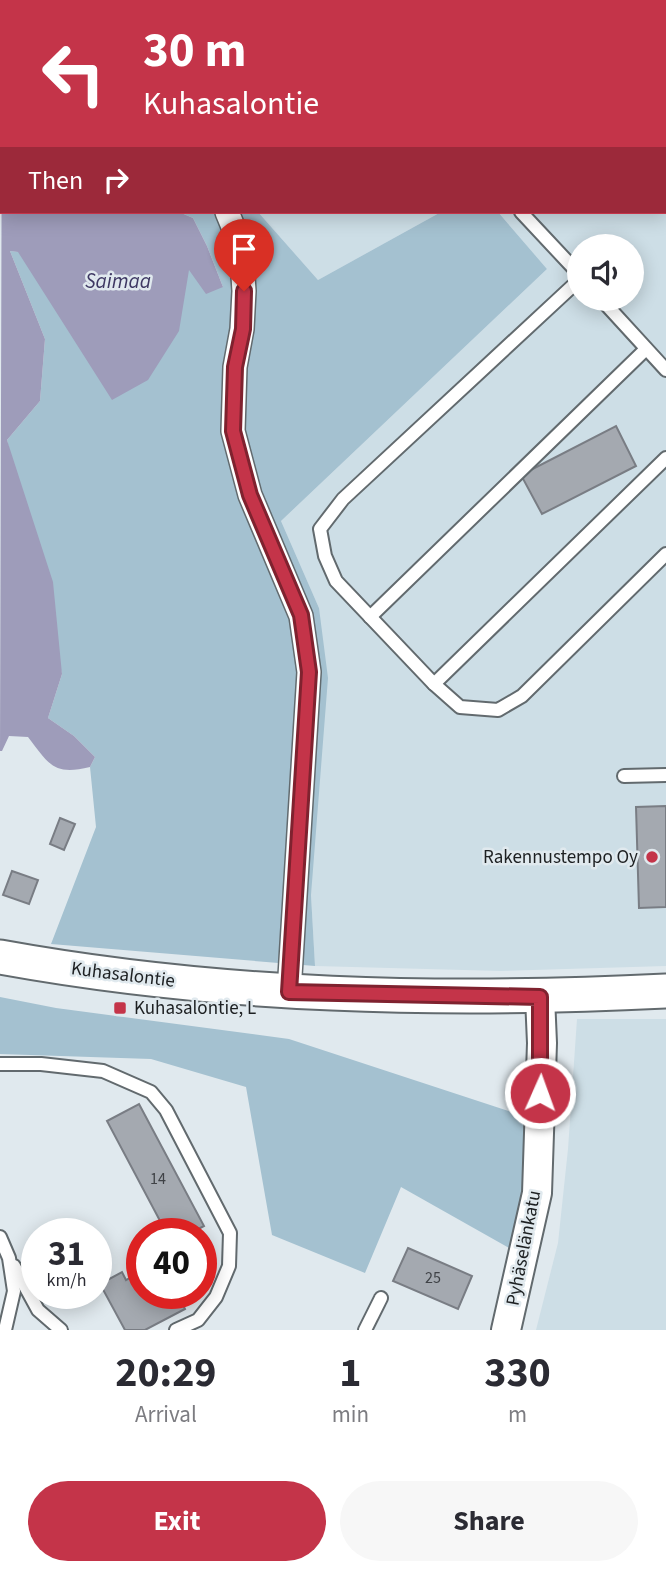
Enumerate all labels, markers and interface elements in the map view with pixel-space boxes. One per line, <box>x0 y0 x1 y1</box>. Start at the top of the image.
text: 30 m <box>143 16 247 86</box>
icon: left <box>28 28 119 119</box>
text: Kuhasalontie <box>143 81 319 127</box>
icon: right <box>97 161 135 199</box>
text: Then <box>28 162 83 199</box>
pin <box>214 219 274 291</box>
icon: arrive <box>225 230 263 268</box>
map controls <box>567 234 644 311</box>
button: sound <box>567 234 644 311</box>
water label: Saimaa <box>85 266 151 296</box>
place label: Rakennustempo Oy <box>483 844 638 871</box>
marker: Rakennustempo Oy <box>644 849 660 865</box>
street label: Kuhasalontie <box>69 955 177 995</box>
place label: Kuhasalontie, L <box>134 995 256 1022</box>
marker: Kuhasalontie, L <box>112 1000 128 1016</box>
position arrow <box>503 1056 577 1130</box>
house number: 14 <box>150 1168 166 1190</box>
street label: Pyhäselänkatu <box>500 1188 548 1308</box>
speed limit sign: 40 <box>126 1218 217 1309</box>
text: 31 <box>48 1229 85 1279</box>
house number: 25 <box>425 1267 441 1289</box>
text: km/h <box>47 1268 86 1293</box>
text: 20:29 <box>115 1343 217 1403</box>
text: 1 <box>339 1343 361 1403</box>
text: 330 <box>484 1343 551 1403</box>
text: Arrival <box>135 1398 197 1431</box>
text: min <box>332 1398 369 1431</box>
text: m <box>508 1398 527 1431</box>
button: Exit <box>28 1481 326 1561</box>
button: Share <box>340 1481 638 1561</box>

